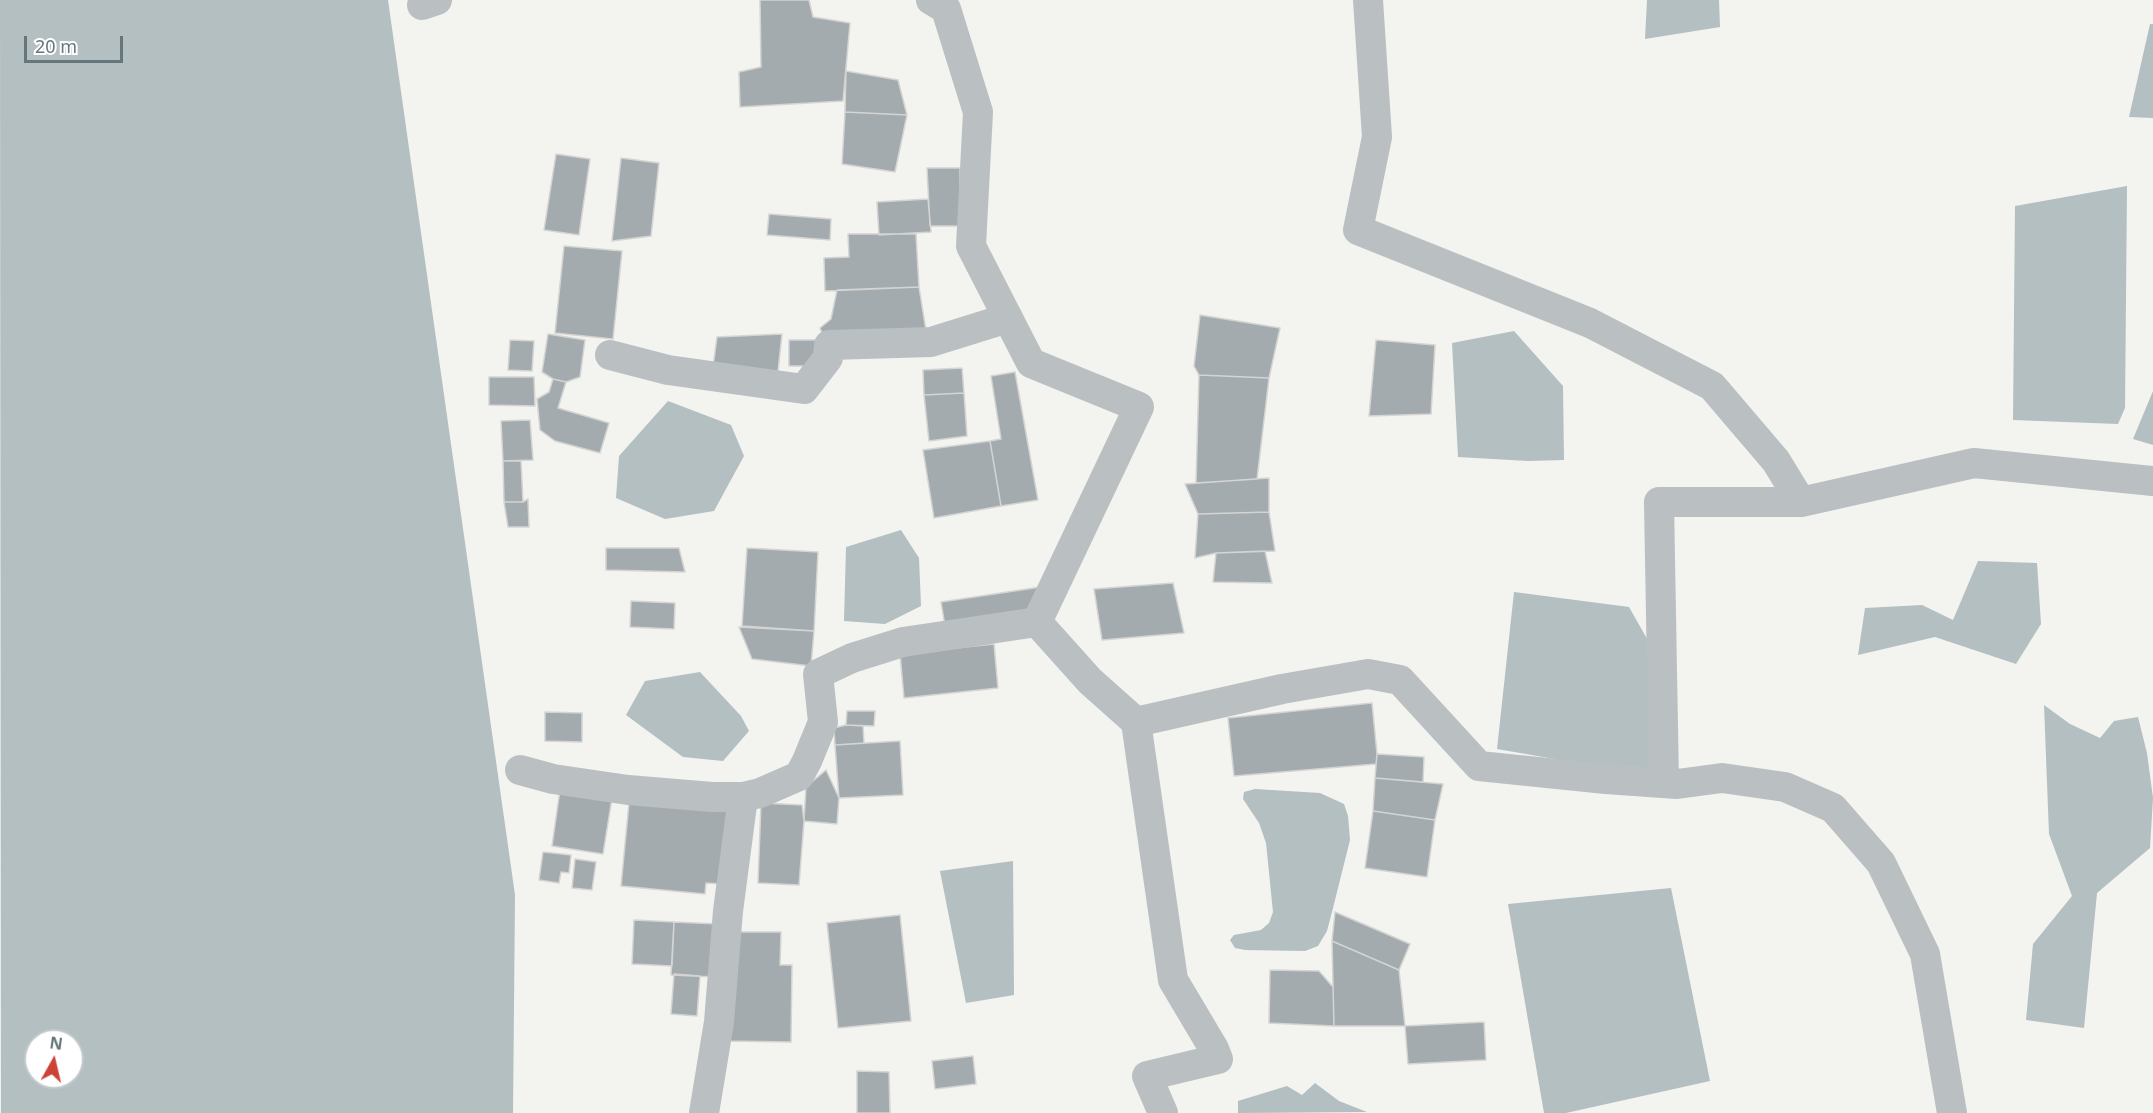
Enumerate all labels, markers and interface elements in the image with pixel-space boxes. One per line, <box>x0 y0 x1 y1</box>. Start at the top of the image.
scale bar <box>27 24 126 62</box>
text: 20 m <box>35 34 77 58</box>
north arrow <box>24 1029 84 1089</box>
text: N <box>48 1031 64 1055</box>

